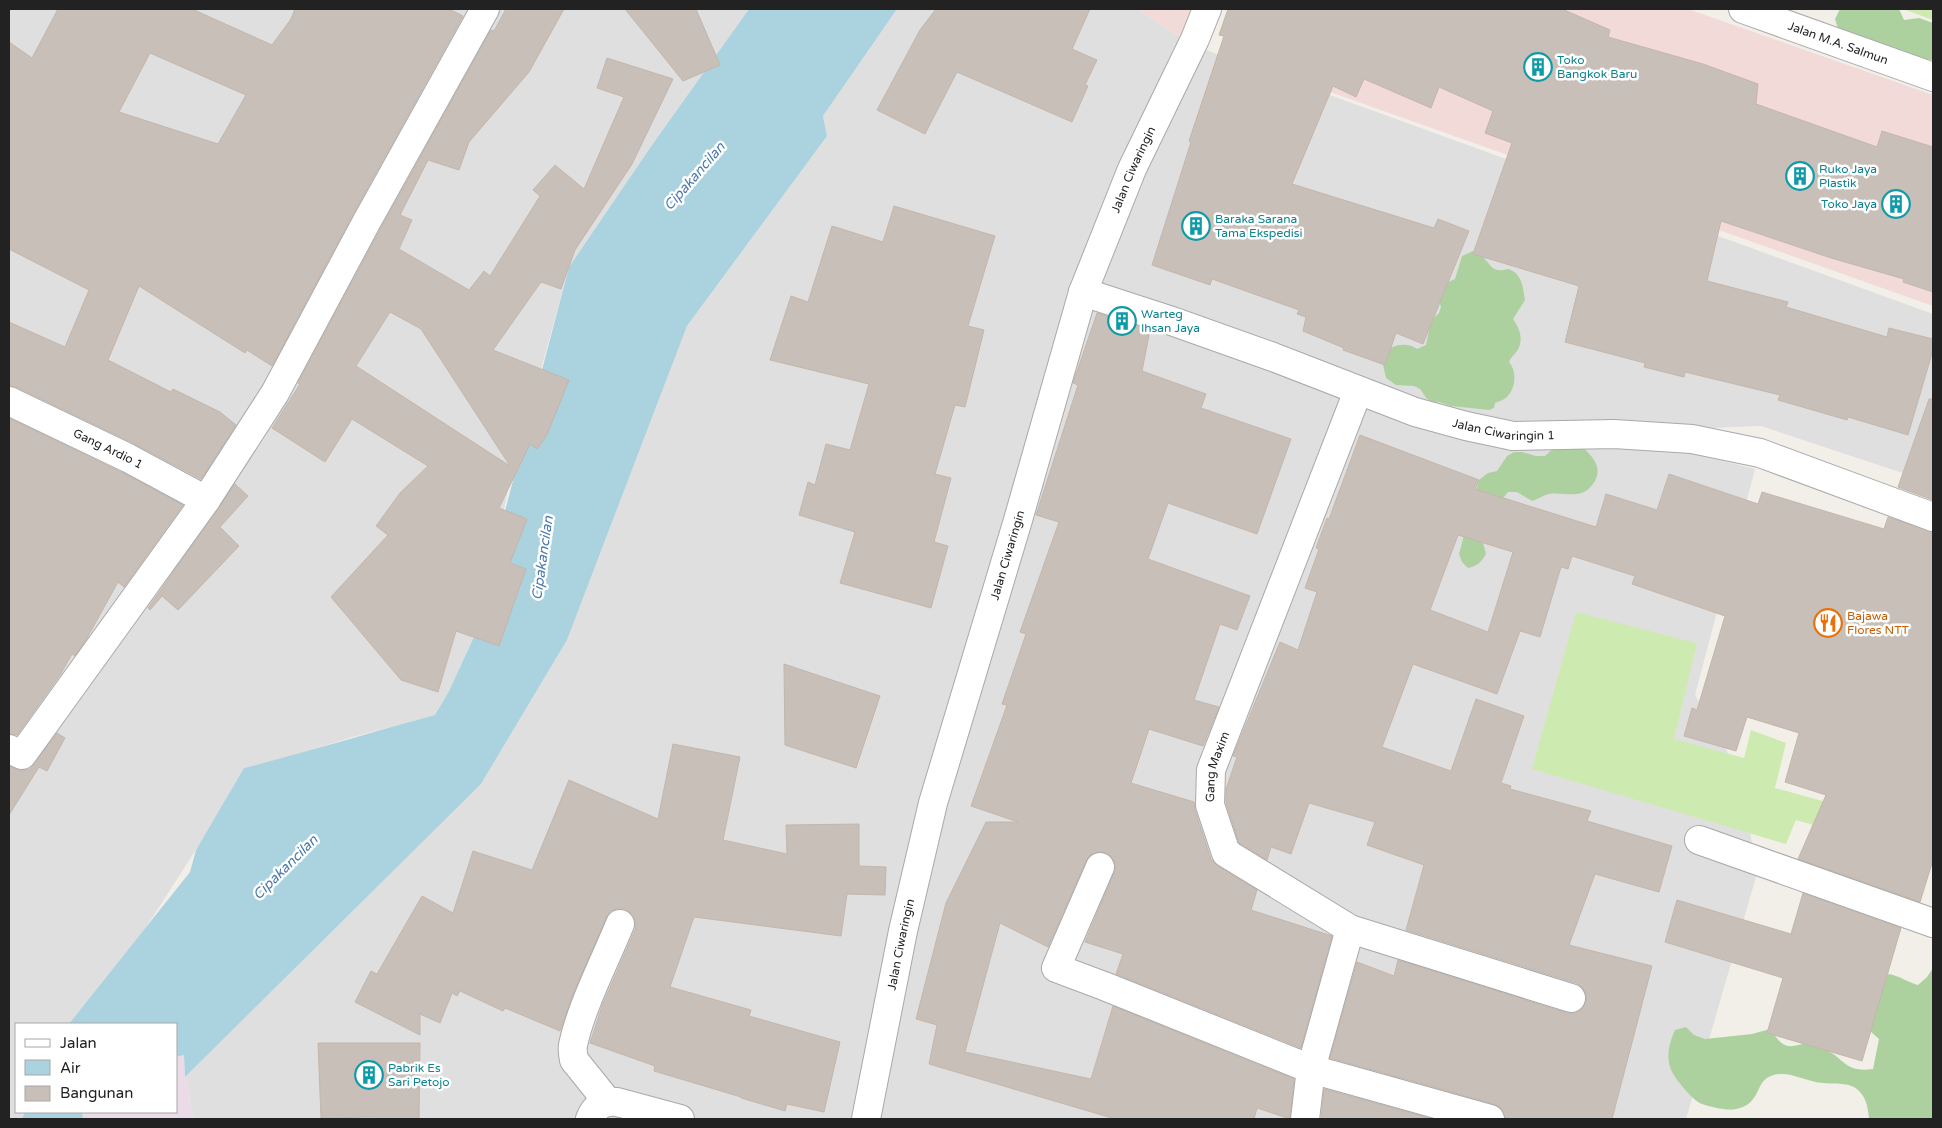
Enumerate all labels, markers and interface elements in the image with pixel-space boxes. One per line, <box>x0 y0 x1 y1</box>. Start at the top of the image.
street label: Jalan M.A. Salmun <box>1786 19 1890 67</box>
building icon: Toko Bangkok Baru <box>1523 52 1553 82</box>
place label: Toko Bangkok Baru <box>1557 53 1637 81</box>
street label: Jalan Ciwaringin <box>1108 124 1159 215</box>
water label: Cipakancilan <box>660 138 729 214</box>
building icon: Ruko Jaya Plastik <box>1785 161 1815 191</box>
place label: Ruko Jaya Plastik <box>1819 162 1877 190</box>
building icon: Toko Jaya <box>1881 189 1911 219</box>
place label: Toko Jaya <box>1821 197 1877 211</box>
building icon: Baraka Sarana Tama Ekspedisi <box>1181 211 1211 241</box>
place label: Baraka Sarana Tama Ekspedisi <box>1215 212 1303 240</box>
building icon: Warteg Ihsan Jaya <box>1107 306 1137 336</box>
place label: Warteg Ihsan Jaya <box>1141 307 1200 335</box>
street label: Jalan Ciwaringin 1 <box>1451 416 1555 443</box>
street label: Gang Ardio 1 <box>71 426 145 472</box>
street label: Jalan Ciwaringin <box>987 509 1027 602</box>
water label: Cipakancilan <box>528 515 557 601</box>
restaurant icon: Bajawa Flores NTT <box>1813 608 1843 638</box>
place label: Bajawa Flores NTT <box>1847 609 1910 637</box>
street label: Gang Maxim <box>1203 730 1232 802</box>
water label: Cipakancilan <box>249 831 322 903</box>
street label: Jalan Ciwaringin <box>885 897 917 991</box>
legend <box>15 1023 178 1113</box>
text: Jalan <box>60 1034 97 1052</box>
text: Air <box>60 1059 81 1077</box>
building icon: Pabrik Es Sari Petojo <box>354 1060 384 1090</box>
place label: Pabrik Es Sari Petojo <box>388 1061 450 1089</box>
text: Bangunan <box>60 1084 133 1102</box>

